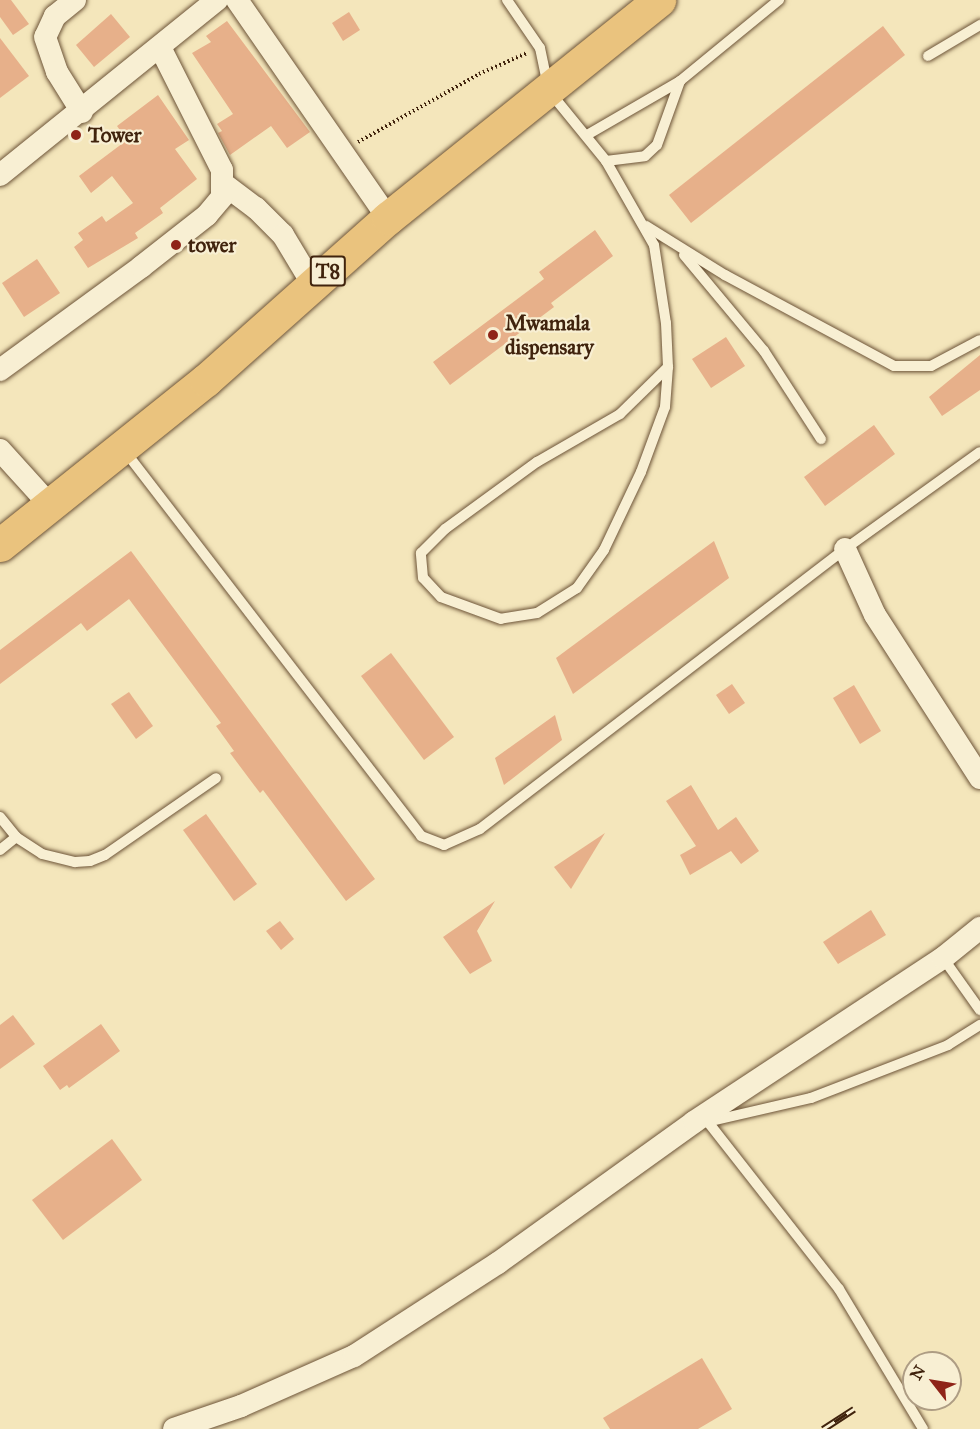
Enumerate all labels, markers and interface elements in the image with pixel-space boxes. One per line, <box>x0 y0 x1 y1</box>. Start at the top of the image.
place label: Tower <box>88 122 141 148</box>
marker: Tower <box>69 128 83 142</box>
place label: tower <box>188 232 236 258</box>
marker: tower <box>169 238 183 252</box>
road number: T8 <box>308 254 348 288</box>
place label: Mwamala dispensary <box>505 310 594 360</box>
marker: Mwamala dispensary <box>486 328 500 342</box>
north arrow <box>902 1351 962 1411</box>
text: N <box>906 1362 929 1383</box>

